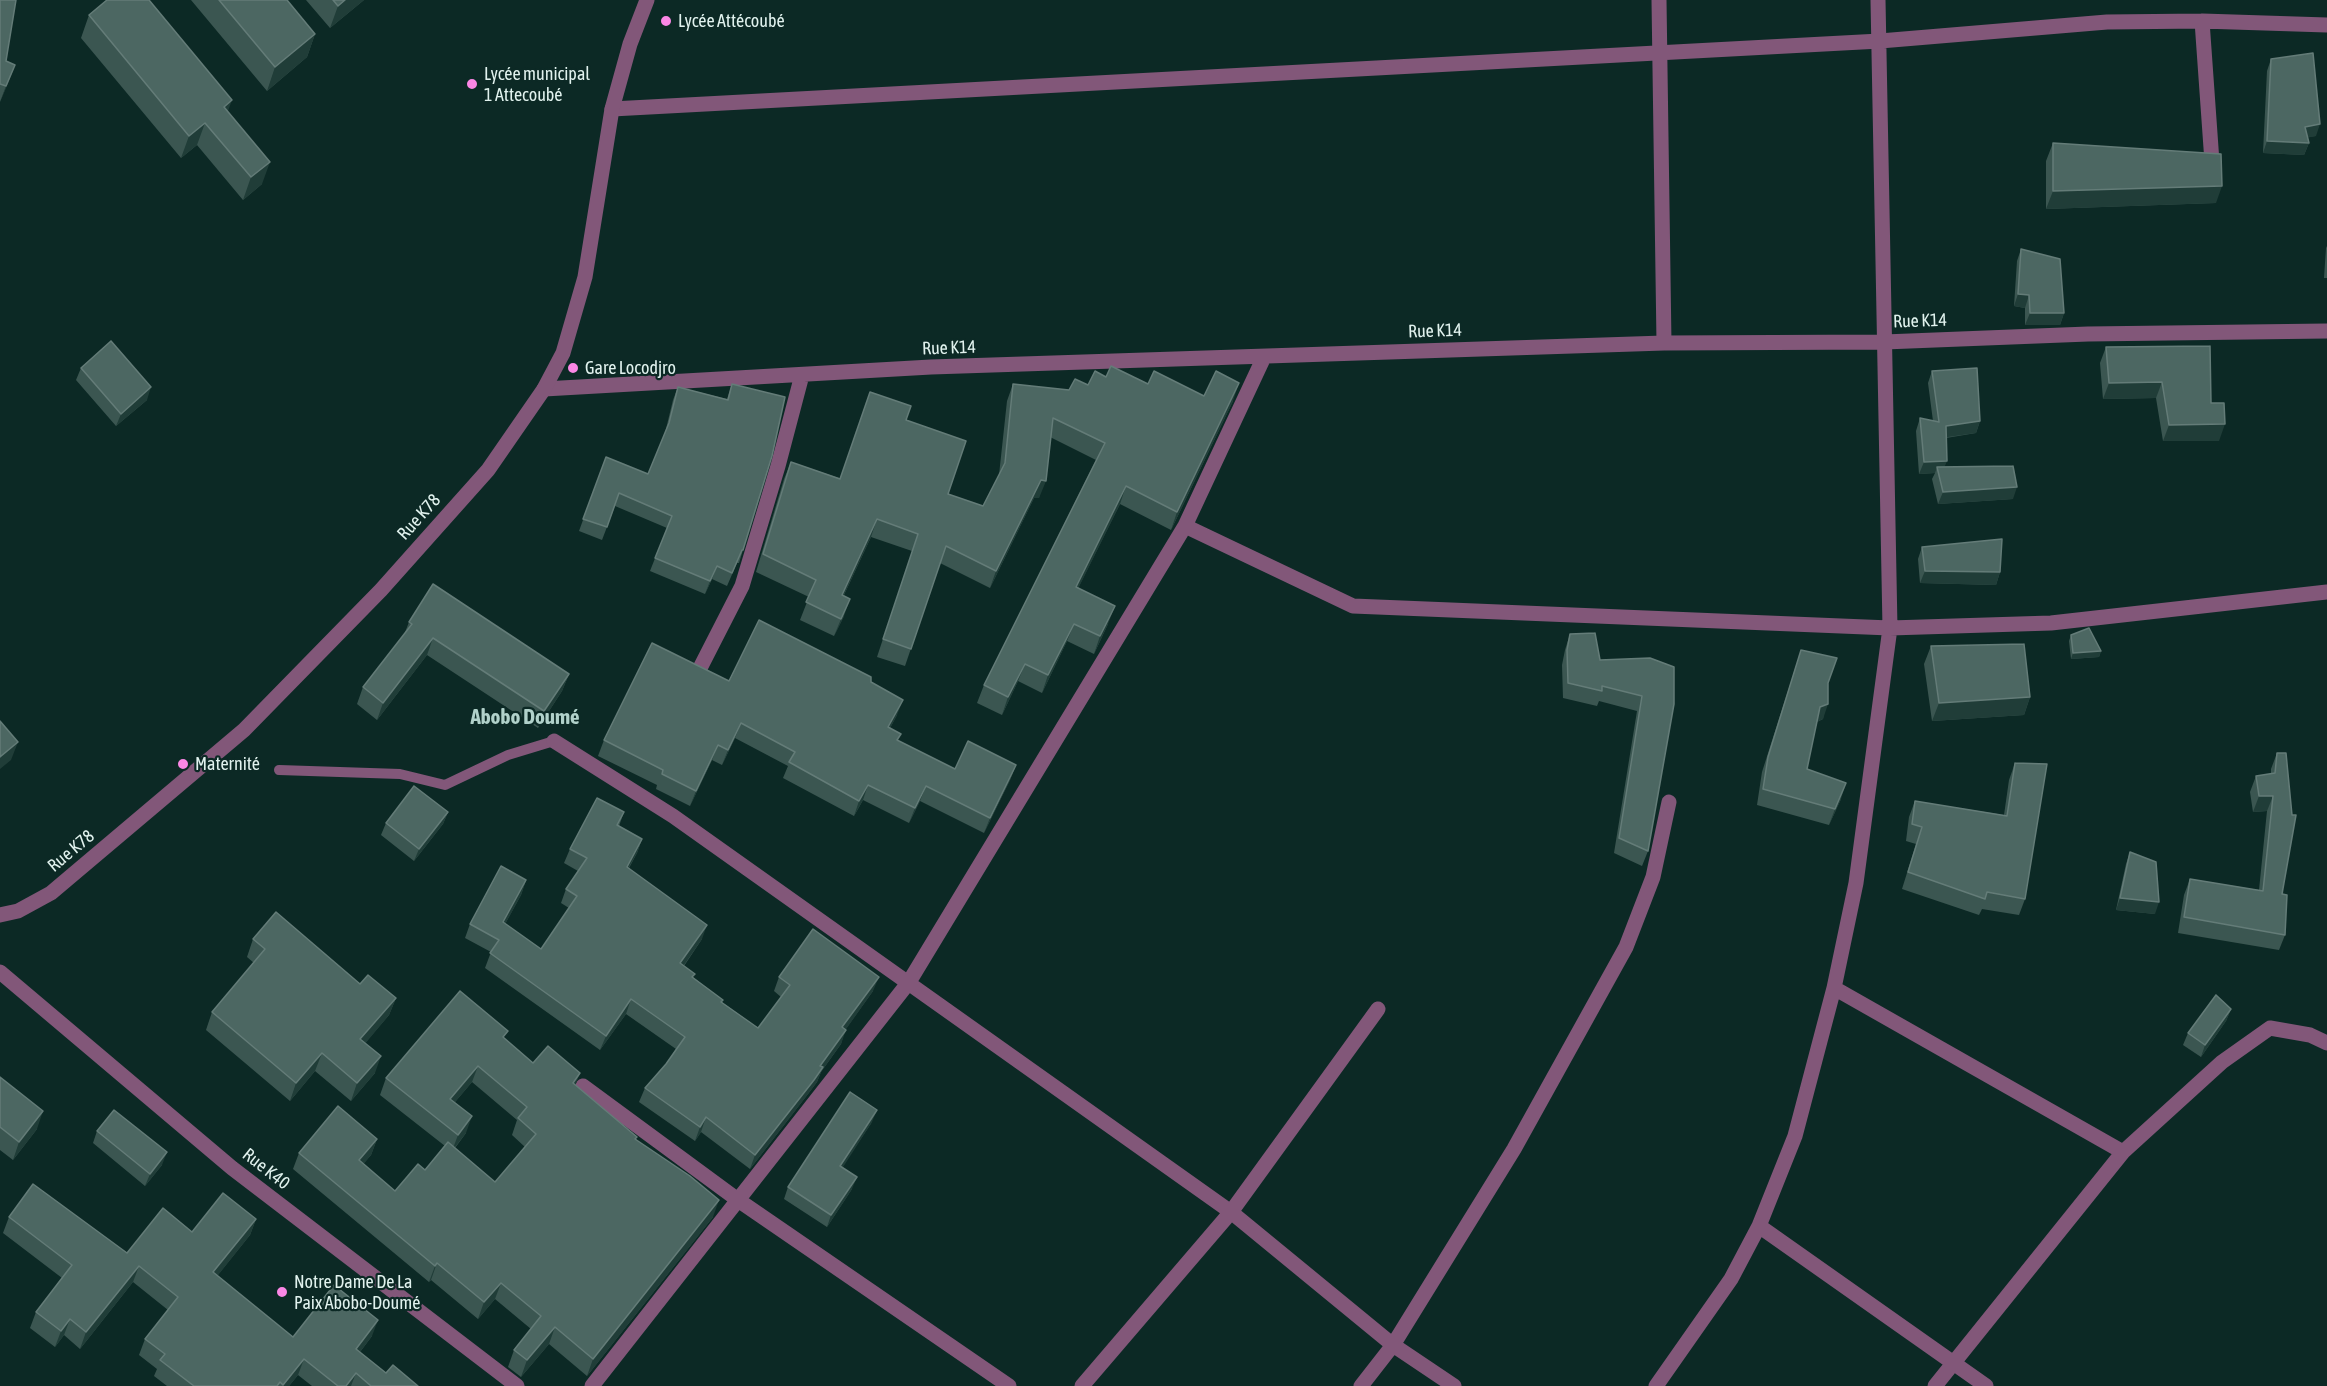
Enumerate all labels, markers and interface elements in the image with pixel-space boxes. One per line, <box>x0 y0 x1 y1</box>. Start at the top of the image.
place label: Lycée Attécoubé <box>678 10 785 32</box>
marker: Lycée Attécoubé <box>659 14 673 28</box>
place label: Lycée municipal 1 Attecoubé <box>484 63 590 106</box>
marker: Lycée municipal 1 Attecoubé <box>465 77 479 91</box>
street label: Rue K14 <box>1893 309 1947 333</box>
street label: Rue K14 <box>1408 319 1462 343</box>
street label: Rue K14 <box>922 336 976 360</box>
place label: Gare Locodjro <box>585 357 676 379</box>
marker: Gare Locodjro <box>566 361 580 375</box>
street label: Rue K78 <box>393 490 445 544</box>
district label: Abobo Doumé <box>470 704 580 730</box>
place label: Maternité <box>195 753 260 775</box>
marker: Maternité <box>176 757 190 771</box>
street label: Rue K78 <box>43 825 99 877</box>
street label: Rue K40 <box>238 1144 294 1194</box>
place label: Notre Dame De La Paix Abobo-Doumé <box>294 1271 420 1314</box>
marker: Notre Dame De La Paix Abobo-Doumé <box>275 1285 289 1299</box>

